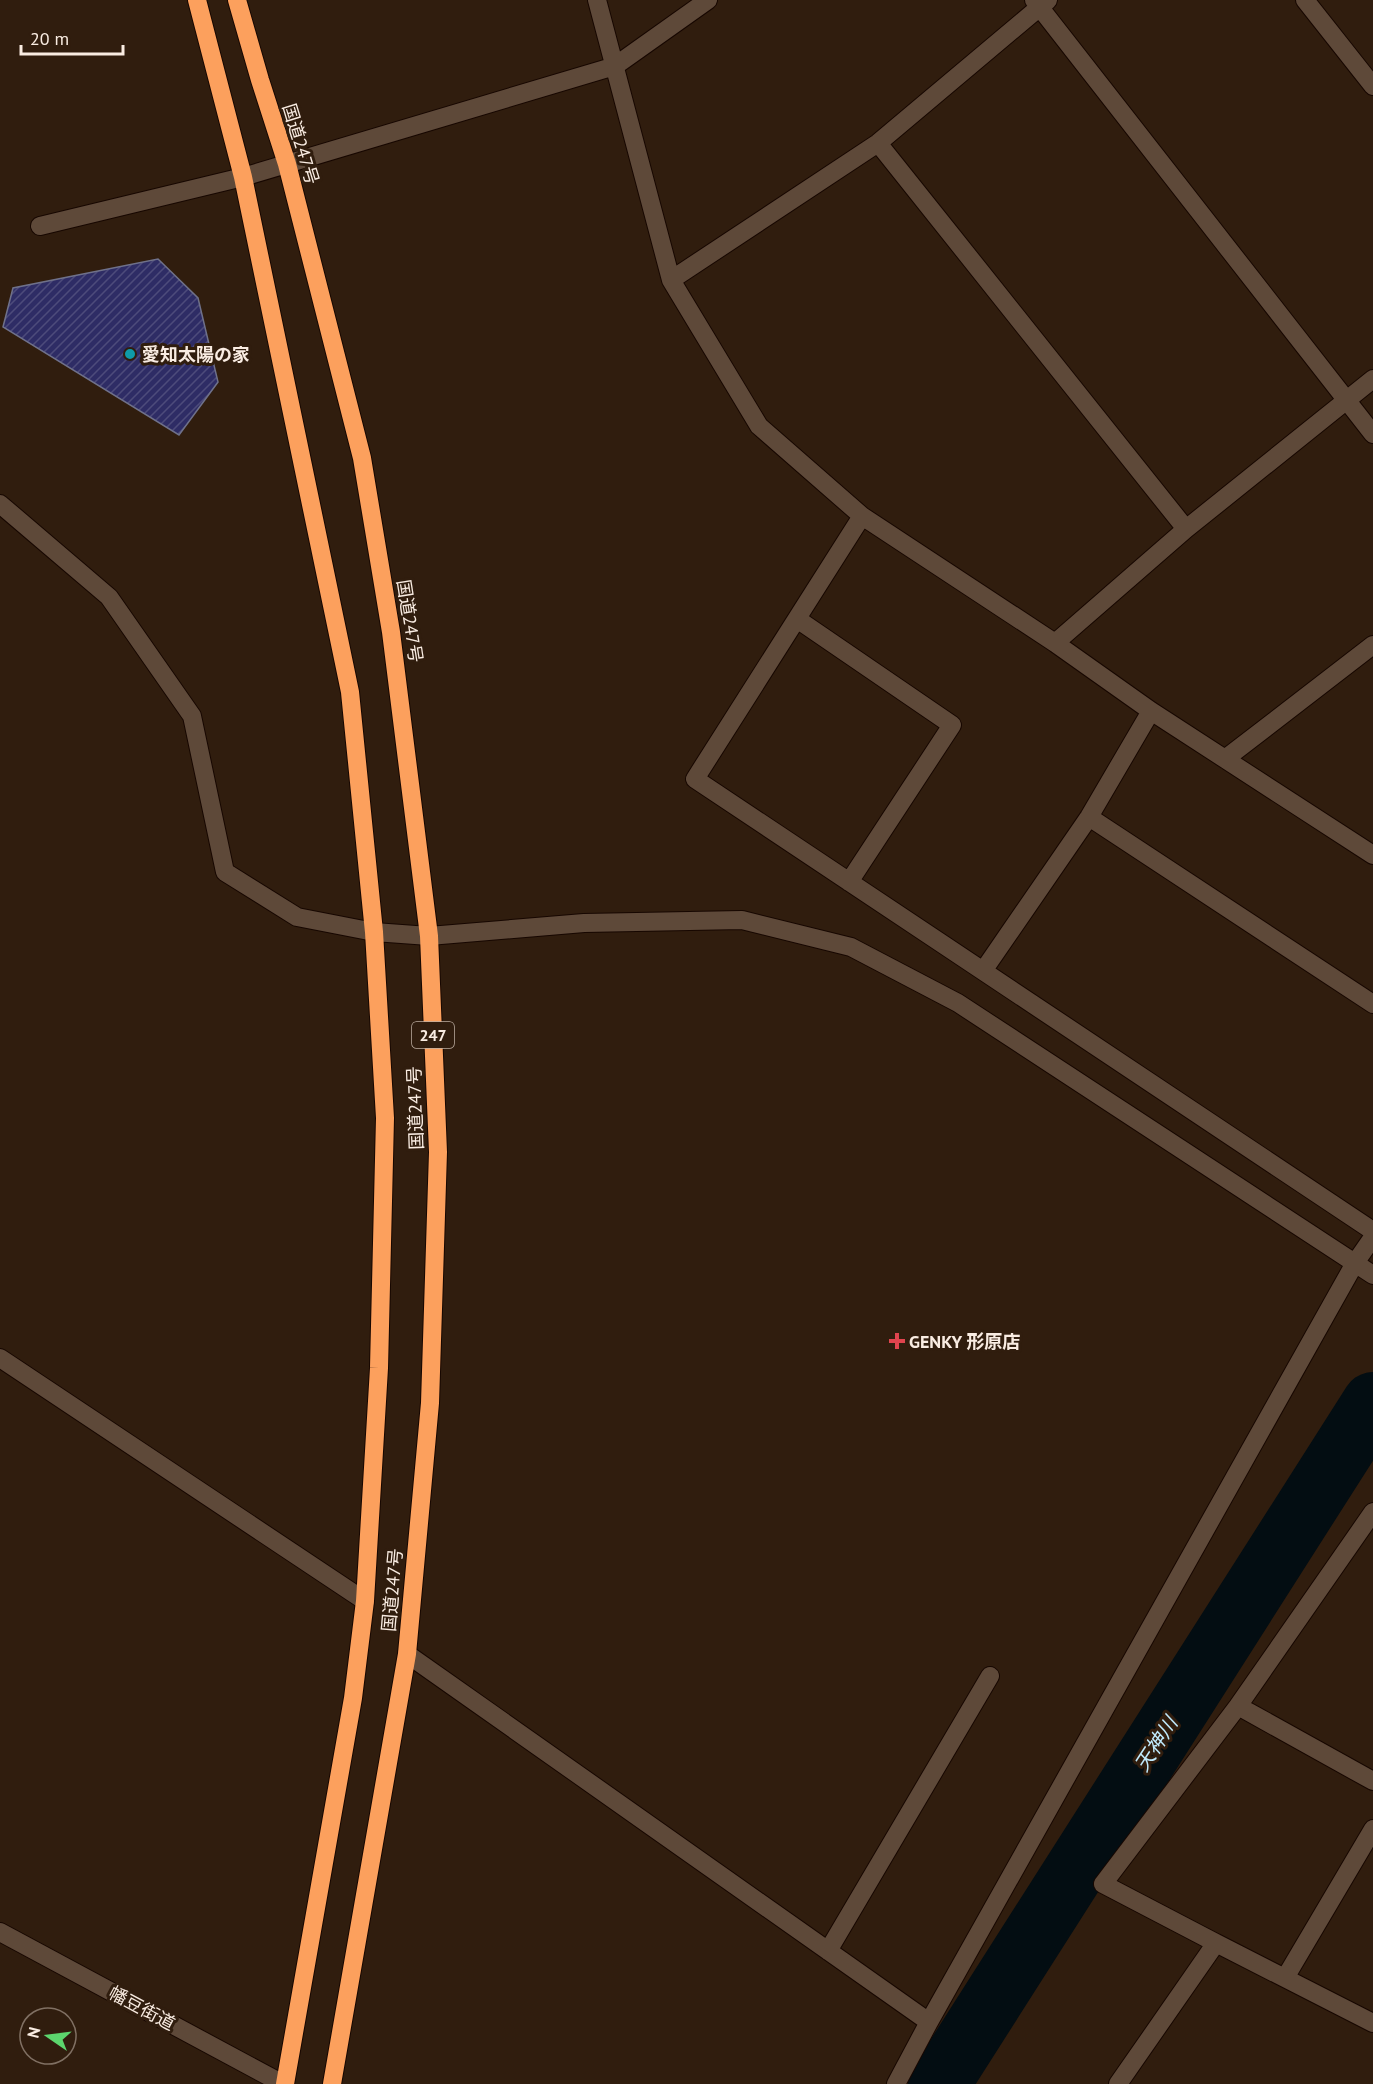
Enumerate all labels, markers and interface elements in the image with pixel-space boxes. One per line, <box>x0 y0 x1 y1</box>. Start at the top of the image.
scale bar <box>21 18 123 56</box>
text: 20 m <box>30 27 69 50</box>
street label: 国道247号 <box>278 101 324 187</box>
place label: 愛知太陽の家 <box>142 343 250 366</box>
marker: 愛知太陽の家 <box>123 347 137 361</box>
street label: 国道247号 <box>392 578 428 664</box>
road number: 247 <box>412 1022 454 1048</box>
street label: 国道247号 <box>402 1066 428 1150</box>
place label: GENKY 形原店 <box>909 1330 1020 1353</box>
marker: GENKY 形原店 <box>890 1334 904 1348</box>
street label: 国道247号 <box>377 1547 407 1633</box>
water label: 天神川 <box>1129 1710 1184 1776</box>
street label: 幡豆街道 <box>105 1981 179 2035</box>
north arrow <box>18 2006 78 2066</box>
text: N <box>22 2025 44 2040</box>

